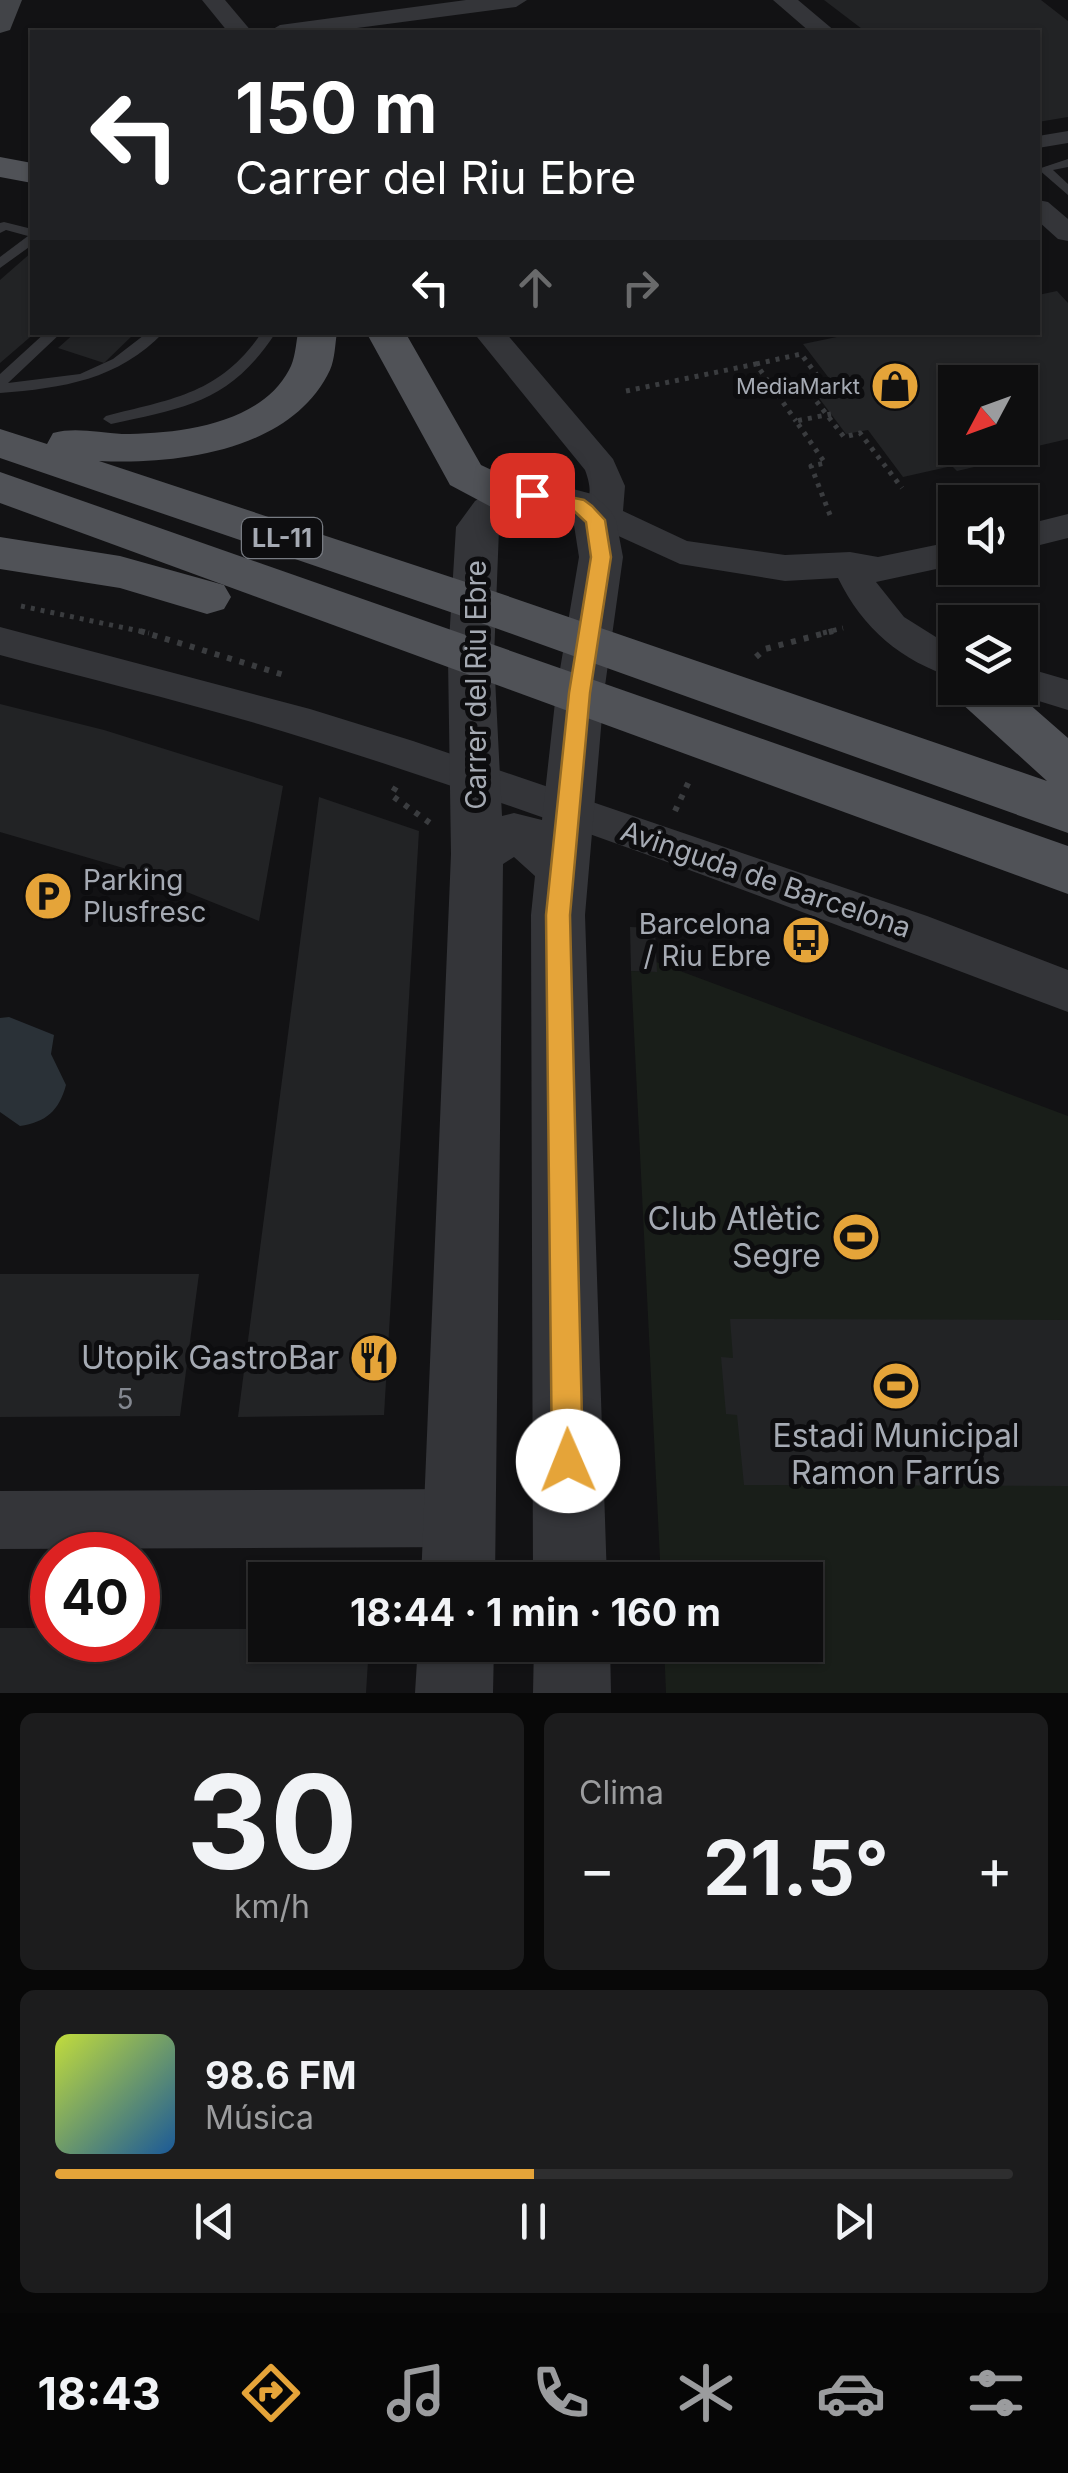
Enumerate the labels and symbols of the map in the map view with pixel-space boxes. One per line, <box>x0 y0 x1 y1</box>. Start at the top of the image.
shop icon: MediaMarkt <box>869 360 921 412</box>
north arrow <box>938 365 1038 465</box>
place label: MediaMarkt <box>736 373 860 399</box>
pin <box>490 453 575 538</box>
road number: LL-11 <box>242 518 322 558</box>
street label: Carrer del Riu Ebre <box>459 560 493 810</box>
street label: Avinguda de Barcelona <box>616 813 916 945</box>
place label: Parking Plusfresc <box>83 863 207 929</box>
parking icon: Parking Plusfresc <box>22 870 74 922</box>
place label: Barcelona / Riu Ebre <box>639 907 771 973</box>
bus stop icon: Barcelona / Riu Ebre <box>780 914 832 966</box>
place label: Club Atlètic Segre <box>648 1199 821 1275</box>
sports icon: Club Atlètic Segre <box>830 1211 882 1263</box>
restaurant icon: Utopik GastroBar <box>348 1332 400 1384</box>
place label: Utopik GastroBar <box>81 1338 339 1377</box>
sports icon: Estadi Municipal Ramon Farrús <box>870 1360 922 1412</box>
house number: 5 <box>116 1382 134 1416</box>
position arrow <box>516 1409 620 1513</box>
place label: Estadi Municipal Ramon Farrús <box>772 1416 1020 1492</box>
speed limit sign: 40 <box>30 1532 160 1662</box>

